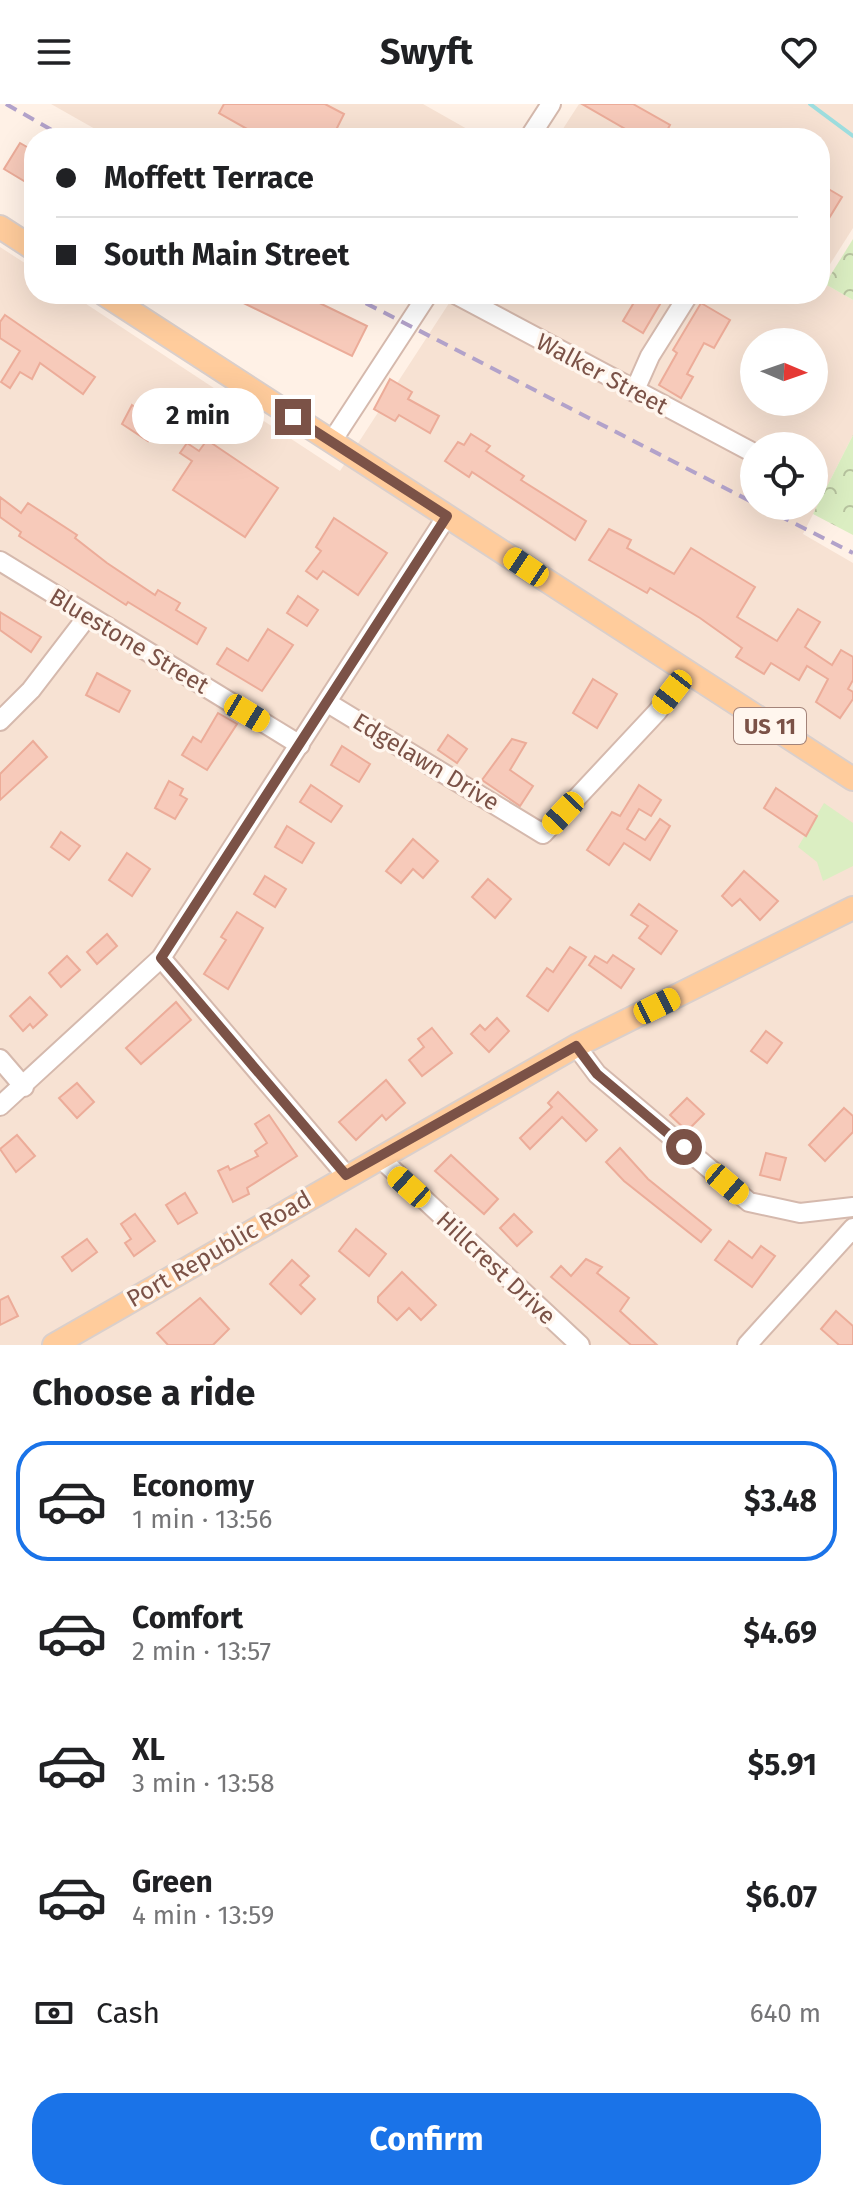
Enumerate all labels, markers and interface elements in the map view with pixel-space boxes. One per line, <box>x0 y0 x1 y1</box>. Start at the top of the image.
icon: menu <box>32 30 76 74</box>
text: Swyft <box>380 30 473 74</box>
icon: heart <box>777 30 821 74</box>
text: Moffett Terrace <box>104 160 314 196</box>
text: South Main Street <box>104 237 349 273</box>
street label: Walker Street <box>531 328 673 421</box>
north arrow <box>740 328 828 416</box>
map controls <box>740 328 828 520</box>
callout: 2 min <box>133 389 265 445</box>
route end <box>275 399 311 435</box>
text: 2 min <box>166 400 230 431</box>
button: locate <box>740 432 828 520</box>
car <box>499 544 553 590</box>
street label: Bluestone Street <box>44 582 214 700</box>
car <box>648 666 696 718</box>
car <box>220 690 274 736</box>
street label: Edgelawn Drive <box>348 707 504 817</box>
road number: US 11 <box>734 708 806 744</box>
car <box>538 787 588 839</box>
car <box>630 985 684 1027</box>
route start <box>666 1129 702 1165</box>
car <box>701 1159 753 1209</box>
car <box>383 1162 435 1212</box>
street label: Port Republic Road <box>122 1185 316 1313</box>
street label: Hillcrest Drive <box>431 1206 561 1330</box>
text: Choose a ride <box>32 1371 255 1415</box>
icon: car <box>36 1465 108 1537</box>
text: Economy <box>132 1468 254 1504</box>
text: $3.48 <box>744 1483 817 1519</box>
text: 1 min · 13:56 <box>132 1504 272 1535</box>
icon: car <box>36 1597 108 1669</box>
text: Comfort <box>132 1600 243 1636</box>
text: $4.69 <box>743 1615 817 1651</box>
text: 2 min · 13:57 <box>132 1636 271 1667</box>
icon: car <box>36 1729 108 1801</box>
text: XL <box>132 1732 165 1768</box>
text: $5.91 <box>748 1747 817 1783</box>
text: 3 min · 13:58 <box>132 1768 275 1799</box>
icon: car <box>36 1861 108 1933</box>
text: Green <box>132 1864 213 1900</box>
text: $6.07 <box>746 1879 817 1915</box>
text: 4 min · 13:59 <box>132 1900 274 1931</box>
icon: cash <box>32 1991 76 2035</box>
text: Cash <box>96 1995 160 2031</box>
text: 640 m <box>750 1998 821 2029</box>
button: Confirm <box>32 2093 821 2185</box>

